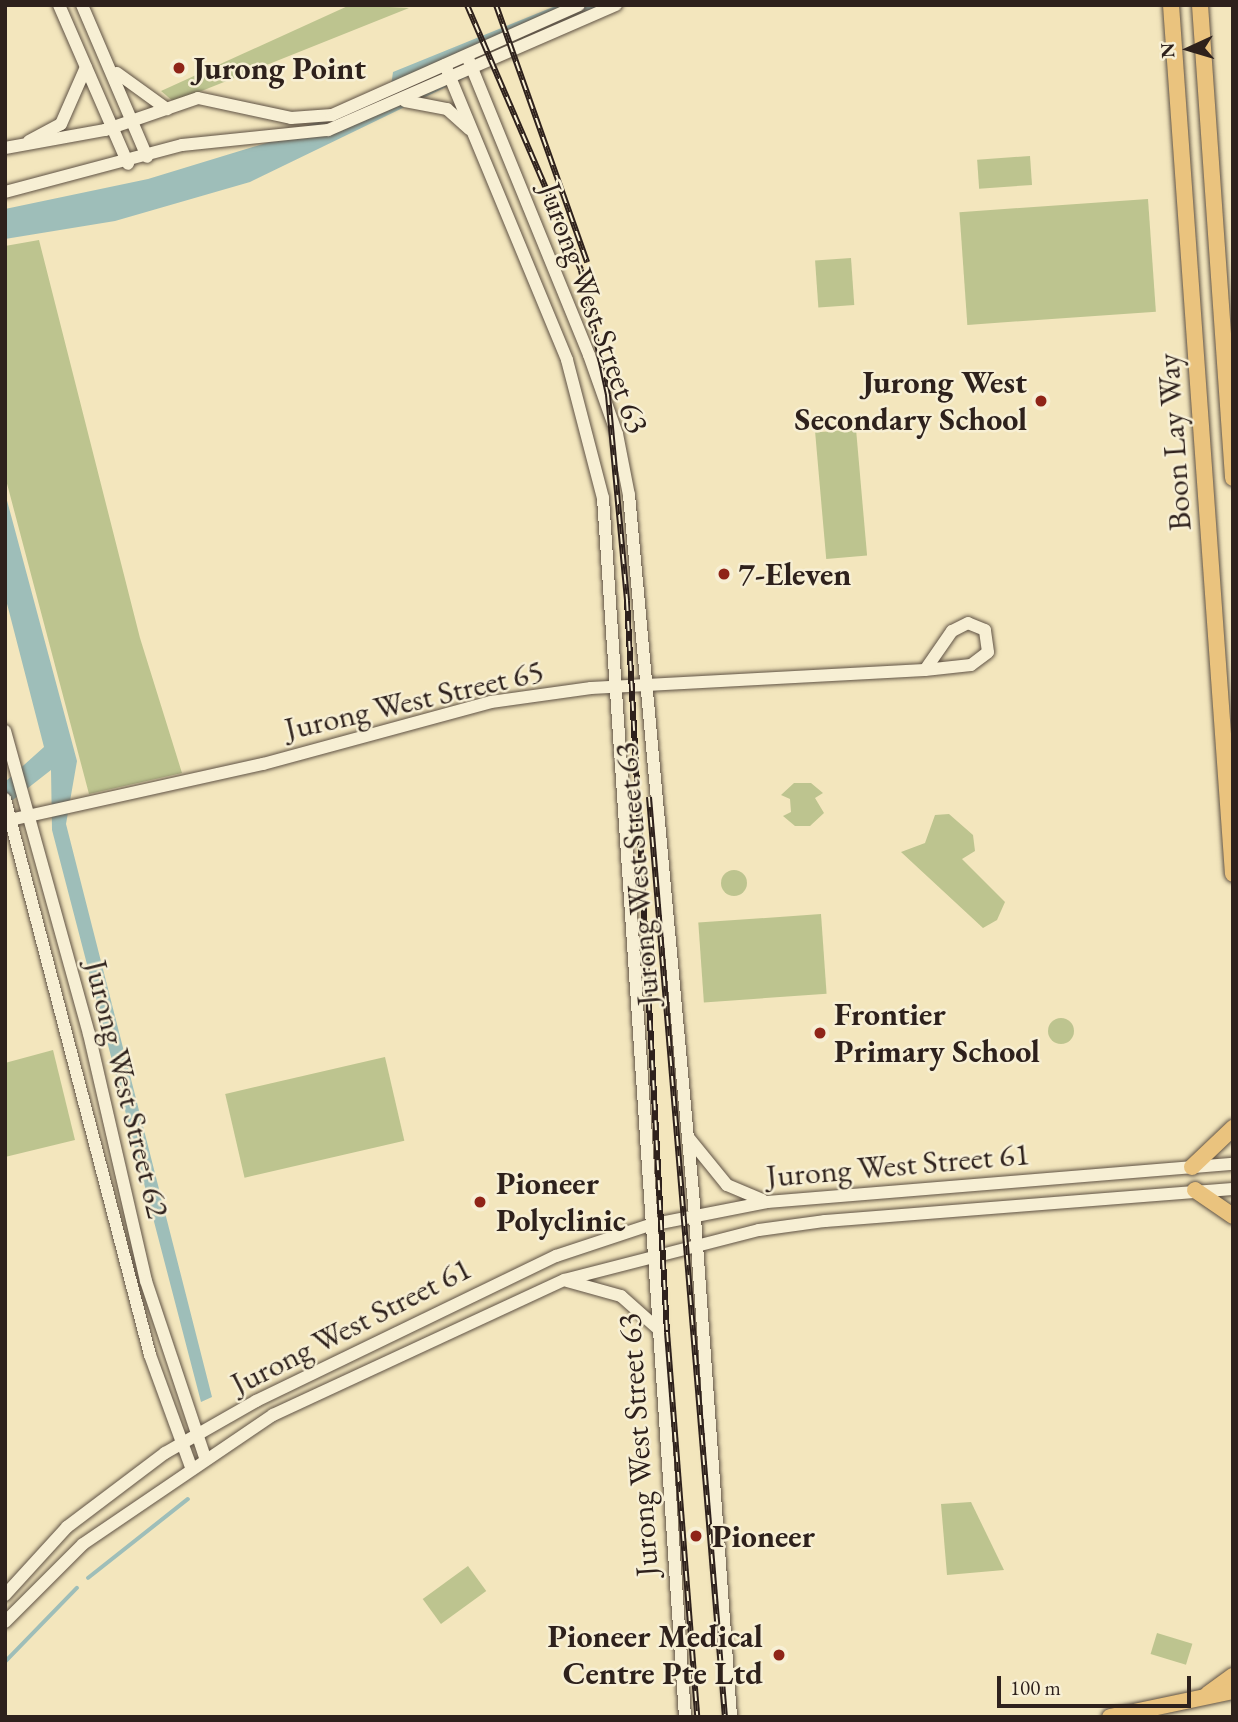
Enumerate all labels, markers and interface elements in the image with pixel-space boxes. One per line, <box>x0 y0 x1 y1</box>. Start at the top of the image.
north arrow <box>1154 14 1224 84</box>
text: N <box>1155 42 1181 59</box>
place label: Jurong Point <box>193 49 366 87</box>
marker: Jurong Point <box>171 60 187 76</box>
street label: Jurong West Street 63 <box>531 177 657 439</box>
street label: Boon Lay Way <box>1149 352 1199 532</box>
place label: Jurong West Secondary School <box>795 364 1027 439</box>
marker: Jurong West Secondary School <box>1033 393 1049 409</box>
place label: 7-Eleven <box>738 555 851 593</box>
marker: 7-Eleven <box>716 566 732 582</box>
street label: Jurong West Street 65 <box>281 652 547 748</box>
street label: Jurong West Street 63 <box>606 741 668 1007</box>
street label: Jurong West Street 62 <box>76 956 178 1222</box>
place label: Frontier Primary School <box>834 996 1040 1071</box>
marker: Frontier Primary School <box>812 1025 828 1041</box>
street label: Jurong West Street 61 <box>765 1134 1031 1196</box>
place label: Pioneer Polyclinic <box>496 1165 626 1240</box>
marker: Pioneer Polyclinic <box>470 1192 490 1212</box>
street label: Jurong West Street 61 <box>225 1249 477 1403</box>
street label: Jurong West Street 63 <box>610 1312 666 1578</box>
place label: Pioneer <box>712 1517 815 1555</box>
marker: Pioneer <box>686 1526 706 1546</box>
place label: Pioneer Medical Centre Pte Ltd <box>548 1618 763 1693</box>
marker: Pioneer Medical Centre Pte Ltd <box>769 1645 789 1665</box>
scale bar <box>1000 1662 1194 1706</box>
text: 100 m <box>1010 1674 1061 1701</box>

